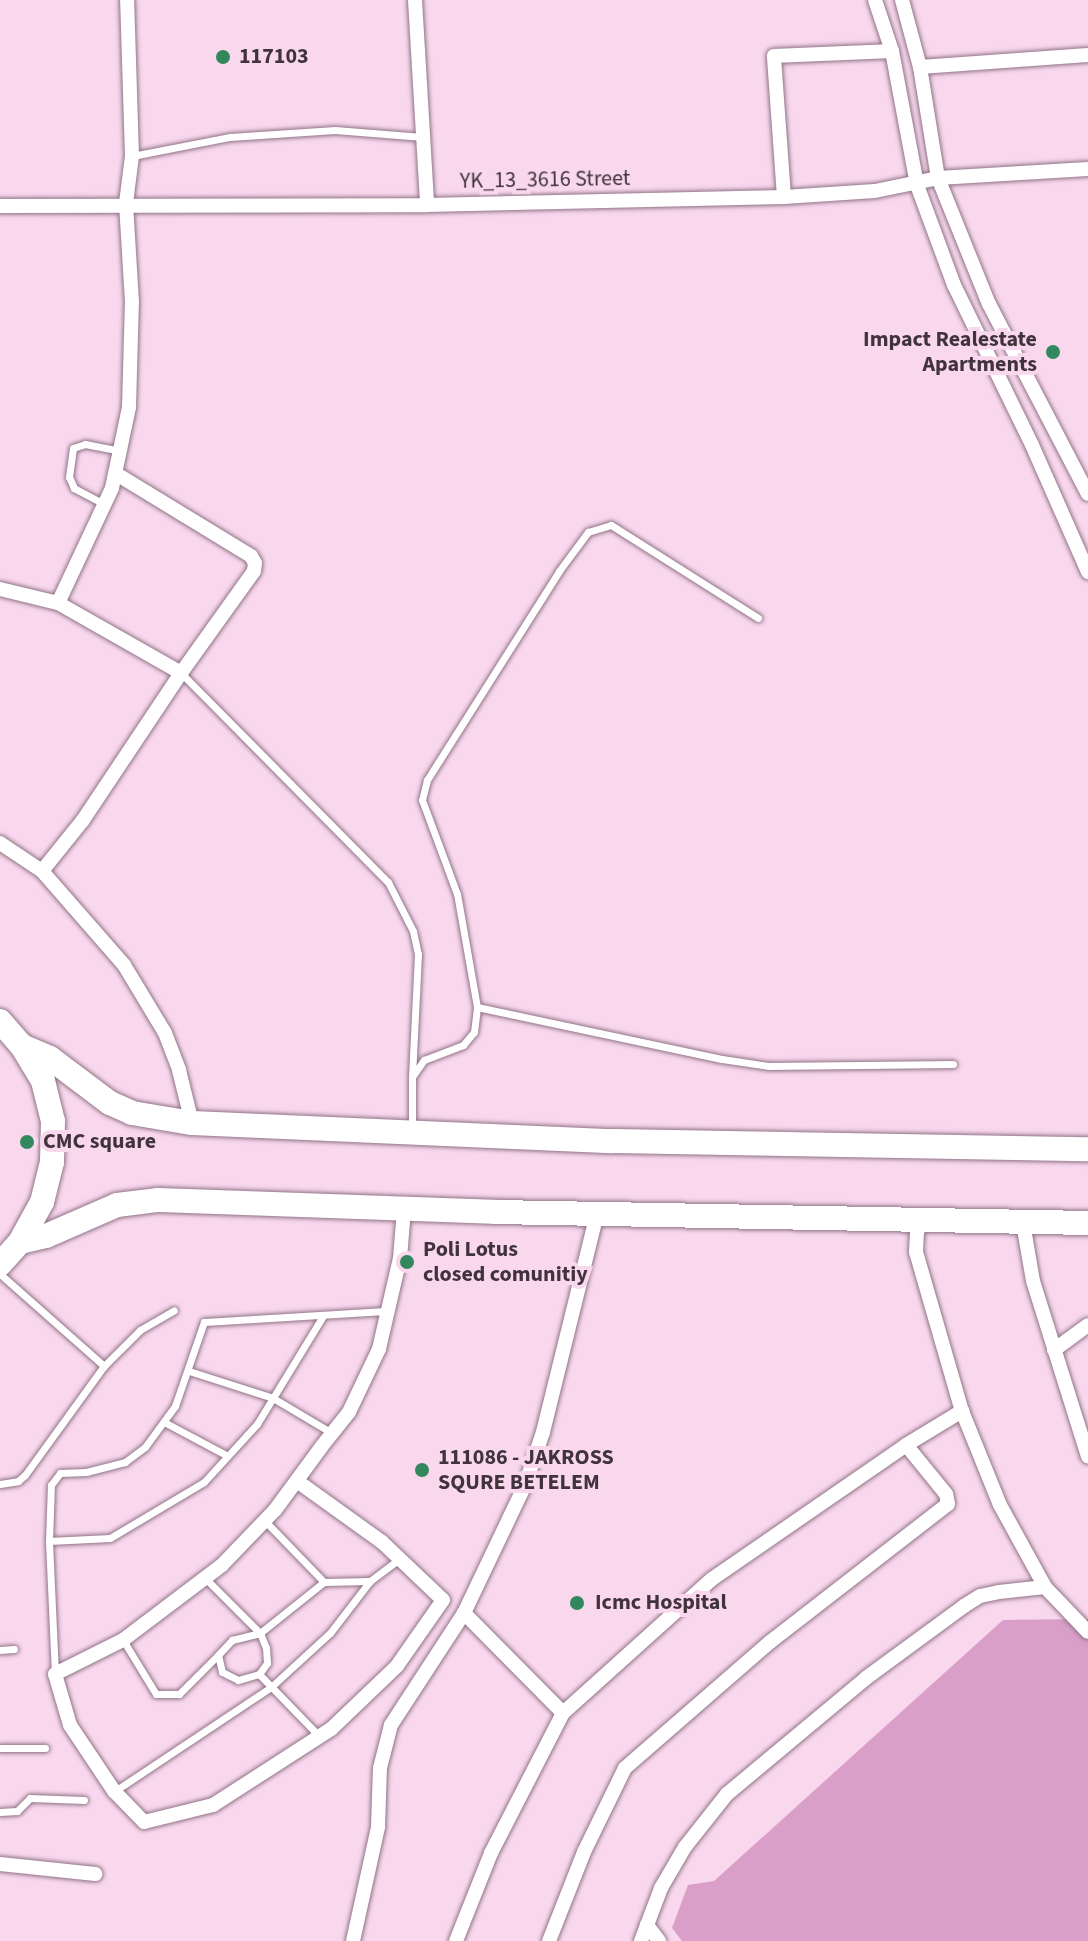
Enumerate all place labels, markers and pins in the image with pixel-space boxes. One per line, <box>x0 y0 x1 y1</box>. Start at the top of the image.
place label: 117103 <box>239 44 309 70</box>
marker: 117103 <box>214 48 232 66</box>
place label: Impact Realestate Apartments <box>863 326 1037 378</box>
marker: Impact Realestate Apartments <box>1044 343 1062 361</box>
place label: CMC square <box>43 1129 156 1155</box>
marker: CMC square <box>18 1133 36 1151</box>
place label: Poli Lotus closed comunitiy <box>423 1236 588 1288</box>
marker: Poli Lotus closed comunitiy <box>398 1253 416 1271</box>
place label: 111086 - JAKROSS SQURE BETELEM <box>438 1444 614 1496</box>
marker: 111086 - JAKROSS SQURE BETELEM <box>413 1461 431 1479</box>
place label: Icmc Hospital <box>595 1590 727 1616</box>
marker: Icmc Hospital <box>566 1592 588 1614</box>

